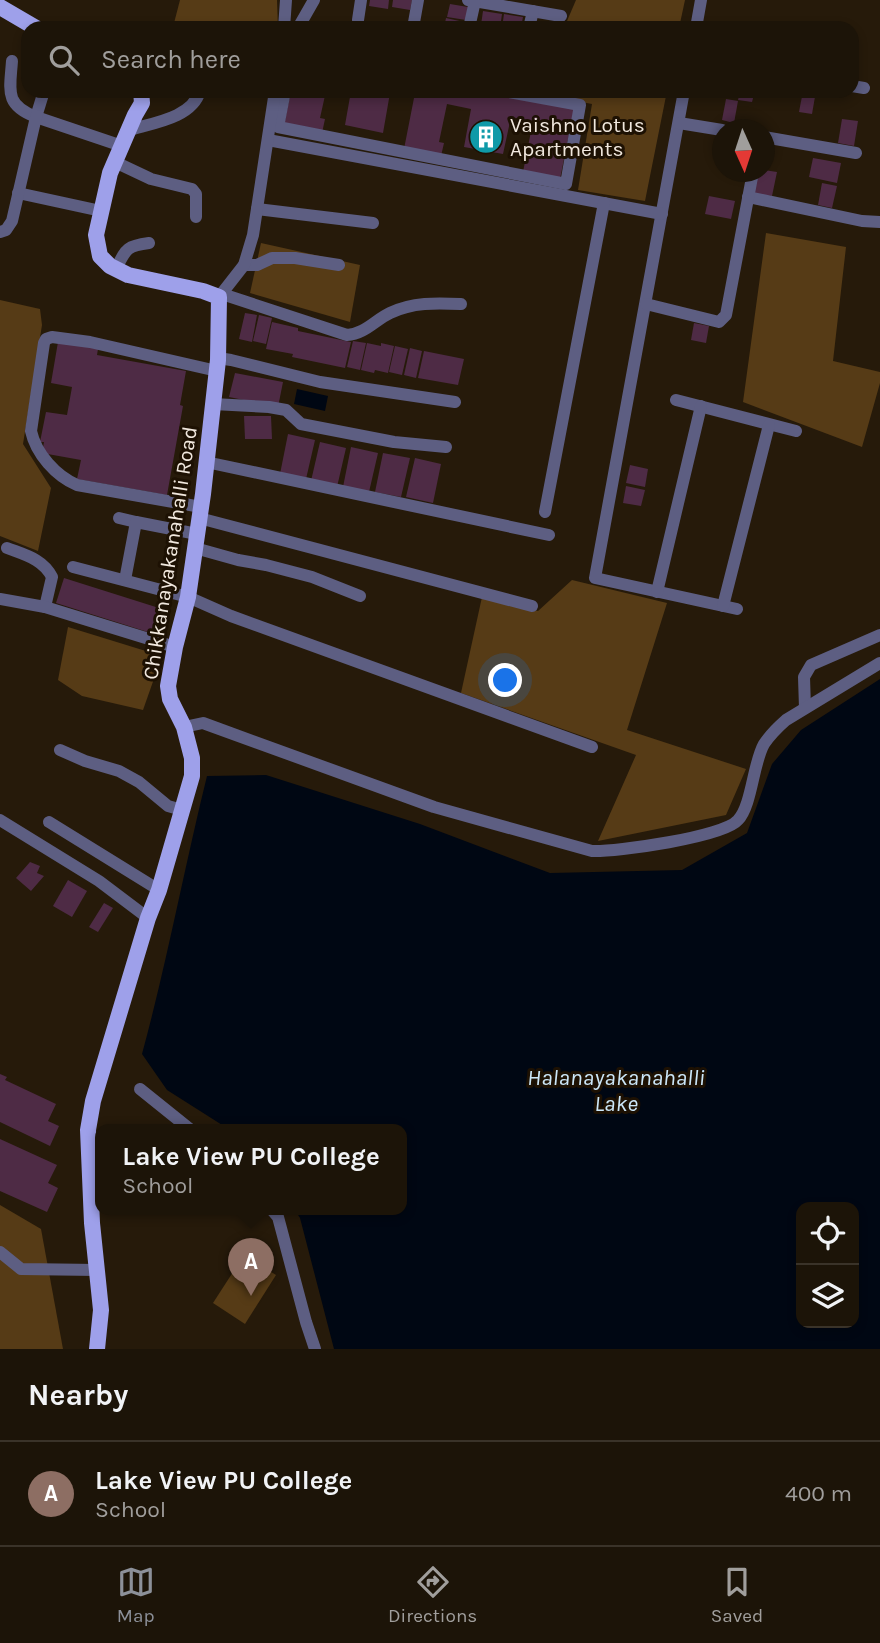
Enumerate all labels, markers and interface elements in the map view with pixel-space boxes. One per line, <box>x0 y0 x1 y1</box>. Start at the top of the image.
search box <box>21 21 859 98</box>
icon: search <box>45 41 83 79</box>
text: Search here <box>101 44 241 75</box>
place label: Vaishno Lotus Apartments <box>510 113 645 161</box>
building icon: Vaishno Lotus Apartments <box>467 118 505 156</box>
north arrow <box>712 119 775 182</box>
street label: Chikkanayakanahalli Road <box>138 425 202 681</box>
your location <box>488 663 522 697</box>
water label: Halanayakanahalli Lake <box>527 1064 705 1117</box>
popup <box>95 1124 407 1215</box>
text: Lake View PU College <box>122 1141 380 1172</box>
text: School <box>122 1172 194 1199</box>
map controls <box>796 1202 859 1328</box>
button: locate <box>796 1202 859 1265</box>
pin: A <box>228 1238 274 1296</box>
button: layers <box>796 1265 859 1328</box>
text: Nearby <box>28 1377 128 1413</box>
text: Lake View PU College <box>95 1465 352 1496</box>
text: A <box>44 1480 58 1507</box>
text: 400 m <box>785 1480 852 1507</box>
text: School <box>95 1496 166 1523</box>
tab: Map <box>117 1563 155 1627</box>
tab: Directions <box>388 1563 477 1627</box>
tab: Saved <box>711 1563 763 1627</box>

